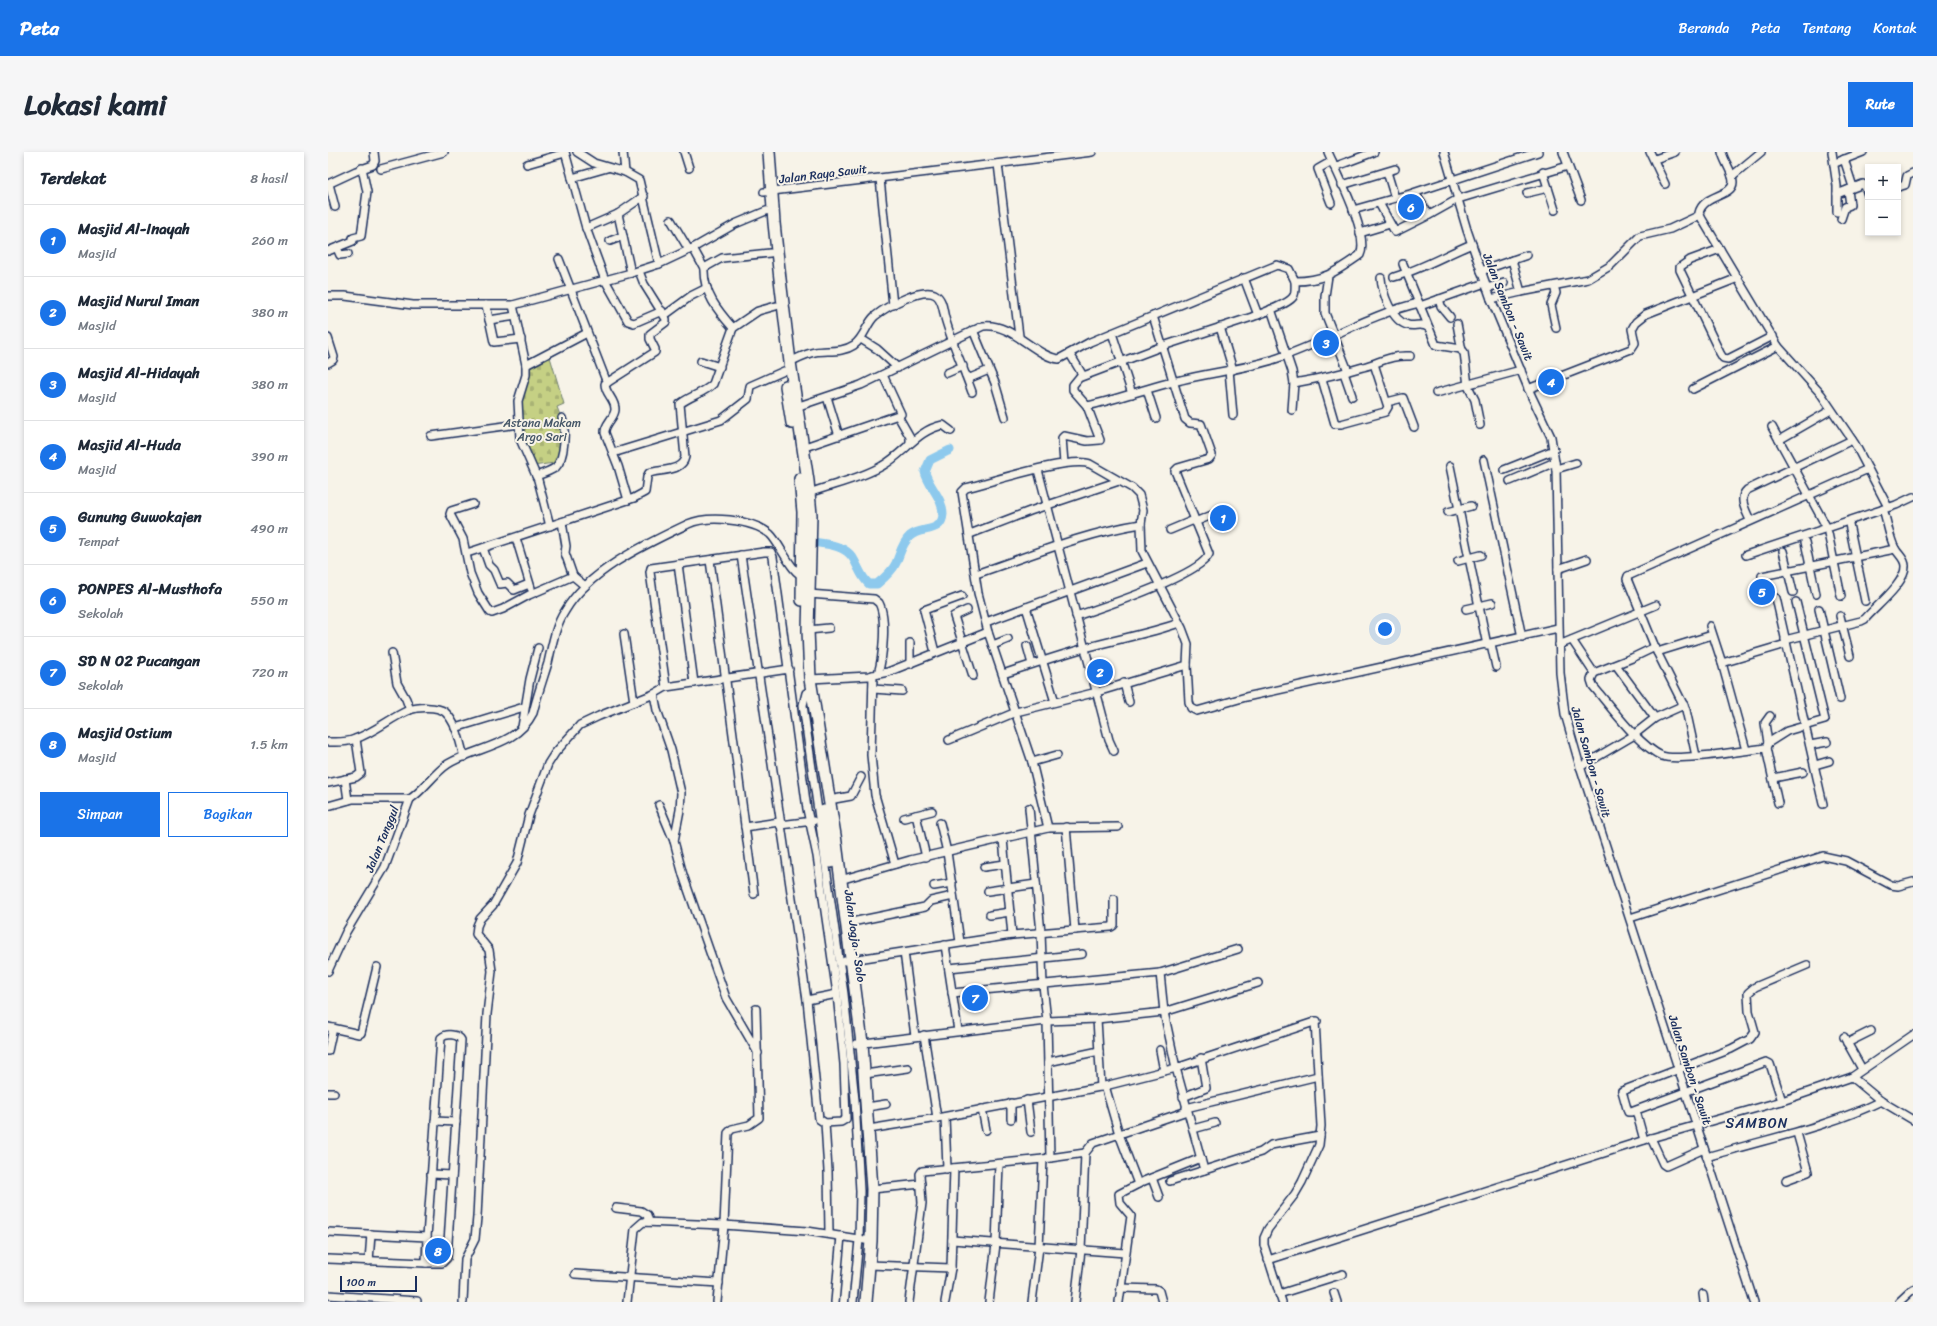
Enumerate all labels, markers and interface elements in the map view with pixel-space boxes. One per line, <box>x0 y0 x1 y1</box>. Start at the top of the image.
text: Peta <box>20 12 59 45</box>
text: Beranda <box>1679 16 1729 41</box>
text: Peta <box>1751 16 1780 41</box>
text: Tentang <box>1802 16 1851 41</box>
text: Kontak <box>1873 16 1917 41</box>
text: Lokasi kami <box>24 80 166 129</box>
button: Rute <box>1848 82 1913 127</box>
street label: Jalan Raya Sawit <box>777 158 868 190</box>
text: Terdekat <box>40 163 106 193</box>
map controls <box>1865 164 1901 236</box>
button: + <box>1865 164 1901 200</box>
text: 8 hasil <box>250 167 288 190</box>
pin: 6 <box>1398 192 1424 222</box>
button: − <box>1865 200 1901 236</box>
text: Masjid Al-Inayah <box>78 216 190 242</box>
text: 1 <box>50 229 56 252</box>
text: 260 m <box>252 229 288 252</box>
text: Masjid <box>78 242 116 265</box>
street label: Jalan Sambon - Sawit <box>1476 249 1540 364</box>
text: Masjid Nurul Iman <box>78 288 199 314</box>
text: 2 <box>49 301 57 324</box>
text: 380 m <box>251 301 288 324</box>
text: Masjid <box>78 314 116 337</box>
pin: 3 <box>1313 328 1339 358</box>
text: Masjid Al-Hidayah <box>78 360 200 386</box>
pin: 4 <box>1538 367 1564 397</box>
text: 3 <box>49 373 57 396</box>
text: 380 m <box>251 373 288 396</box>
text: Masjid <box>78 386 116 409</box>
park label: Astana Makam Argo Sari <box>502 412 581 448</box>
text: Masjid Al-Huda <box>78 432 181 458</box>
text: 4 <box>49 445 57 468</box>
text: 390 m <box>251 445 288 468</box>
text: Masjid <box>78 458 116 481</box>
pin: 1 <box>1210 503 1236 533</box>
text: Gunung Guwokajen <box>78 504 202 530</box>
text: 5 <box>49 517 57 540</box>
text: 490 m <box>250 517 288 540</box>
text: Tempat <box>78 530 119 553</box>
text: PONPES Al-Musthofa <box>78 576 222 602</box>
pin: 5 <box>1749 577 1775 607</box>
text: 6 <box>49 589 57 612</box>
text: 550 m <box>251 589 288 612</box>
text: Sekolah <box>78 602 123 625</box>
your location <box>1375 619 1395 639</box>
text: SD N 02 Pucangan <box>78 648 200 674</box>
pin: 2 <box>1087 657 1113 687</box>
text: 7 <box>49 661 57 684</box>
text: 720 m <box>251 661 288 684</box>
text: Sekolah <box>78 674 123 697</box>
street label: Jalan Sambon - Sawit <box>1564 703 1617 820</box>
text: Masjid Ostium <box>78 720 172 746</box>
text: 8 <box>49 733 57 756</box>
text: 1.5 km <box>250 733 288 756</box>
text: Masjid <box>78 746 116 769</box>
button: Simpan <box>40 792 160 837</box>
button: Bagikan <box>168 792 288 837</box>
street label: Jalan Tanggul <box>358 802 406 877</box>
street label: Jalan Jogja - Solo <box>837 887 872 984</box>
pin: 7 <box>962 983 988 1013</box>
street label: Jalan Sambon - Sawit <box>1661 1011 1718 1128</box>
district label: SAMBON <box>1725 1111 1789 1136</box>
pin: 8 <box>425 1236 451 1266</box>
text: 100 m <box>346 1273 376 1292</box>
scale bar <box>340 1274 417 1293</box>

